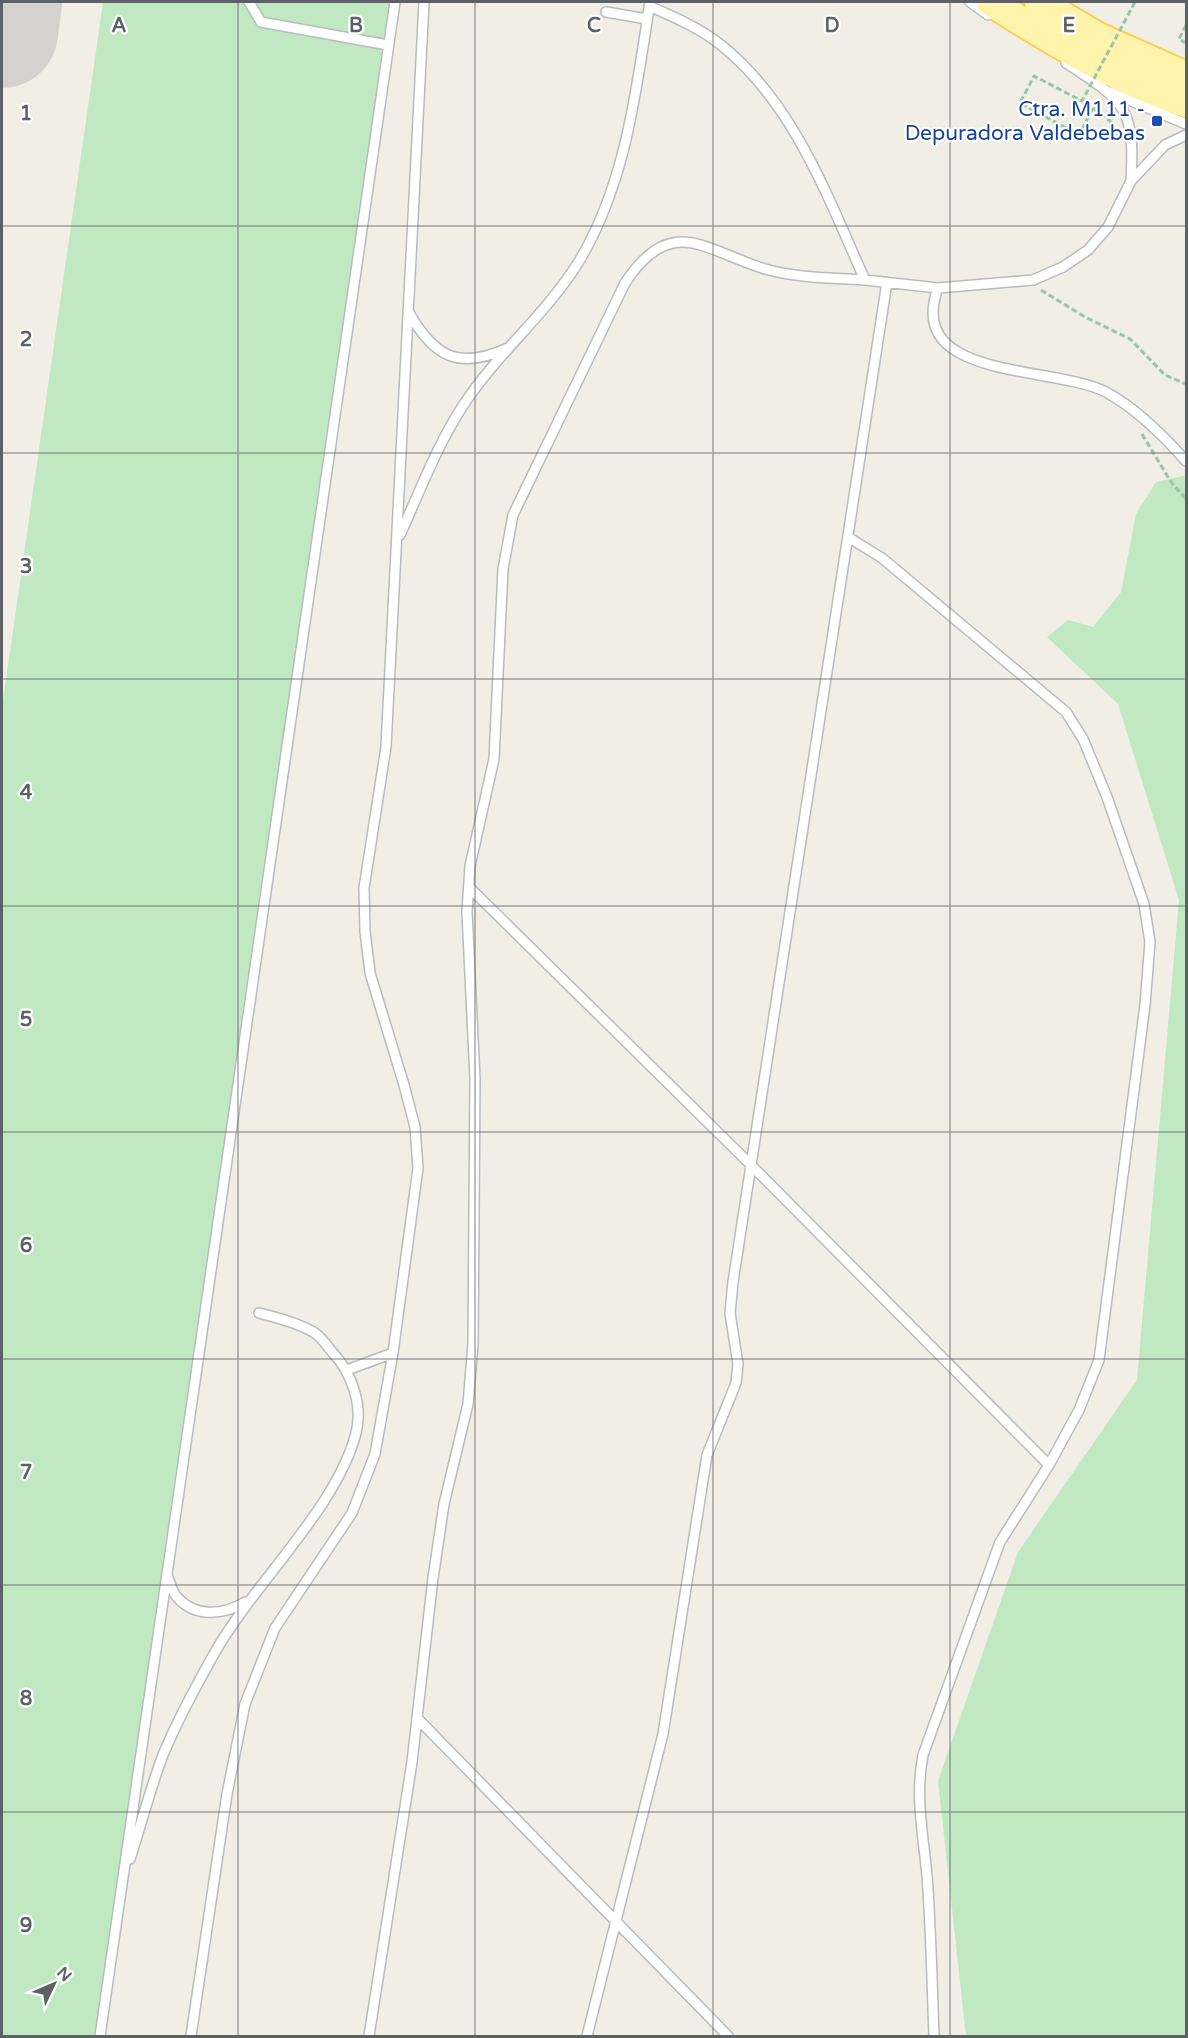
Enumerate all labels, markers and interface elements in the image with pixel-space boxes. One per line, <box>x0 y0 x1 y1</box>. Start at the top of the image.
text: A <box>112 14 127 38</box>
text: B <box>349 14 363 38</box>
text: C <box>587 14 601 38</box>
text: D <box>824 14 840 38</box>
text: E <box>1063 14 1076 38</box>
place label: Ctra. M111 - Depuradora Valdebebas <box>905 97 1145 146</box>
text: 1 <box>20 102 32 126</box>
marker: Ctra. M111 - Depuradora Valdebebas <box>1150 114 1164 128</box>
text: 2 <box>20 328 32 352</box>
text: 3 <box>20 555 32 579</box>
text: 4 <box>20 781 33 805</box>
text: 5 <box>20 1008 32 1032</box>
text: 6 <box>20 1234 32 1258</box>
text: 7 <box>20 1461 32 1485</box>
text: 8 <box>20 1687 32 1711</box>
text: 9 <box>20 1914 32 1938</box>
north arrow <box>24 1954 84 2014</box>
text: N <box>52 1963 76 1986</box>

